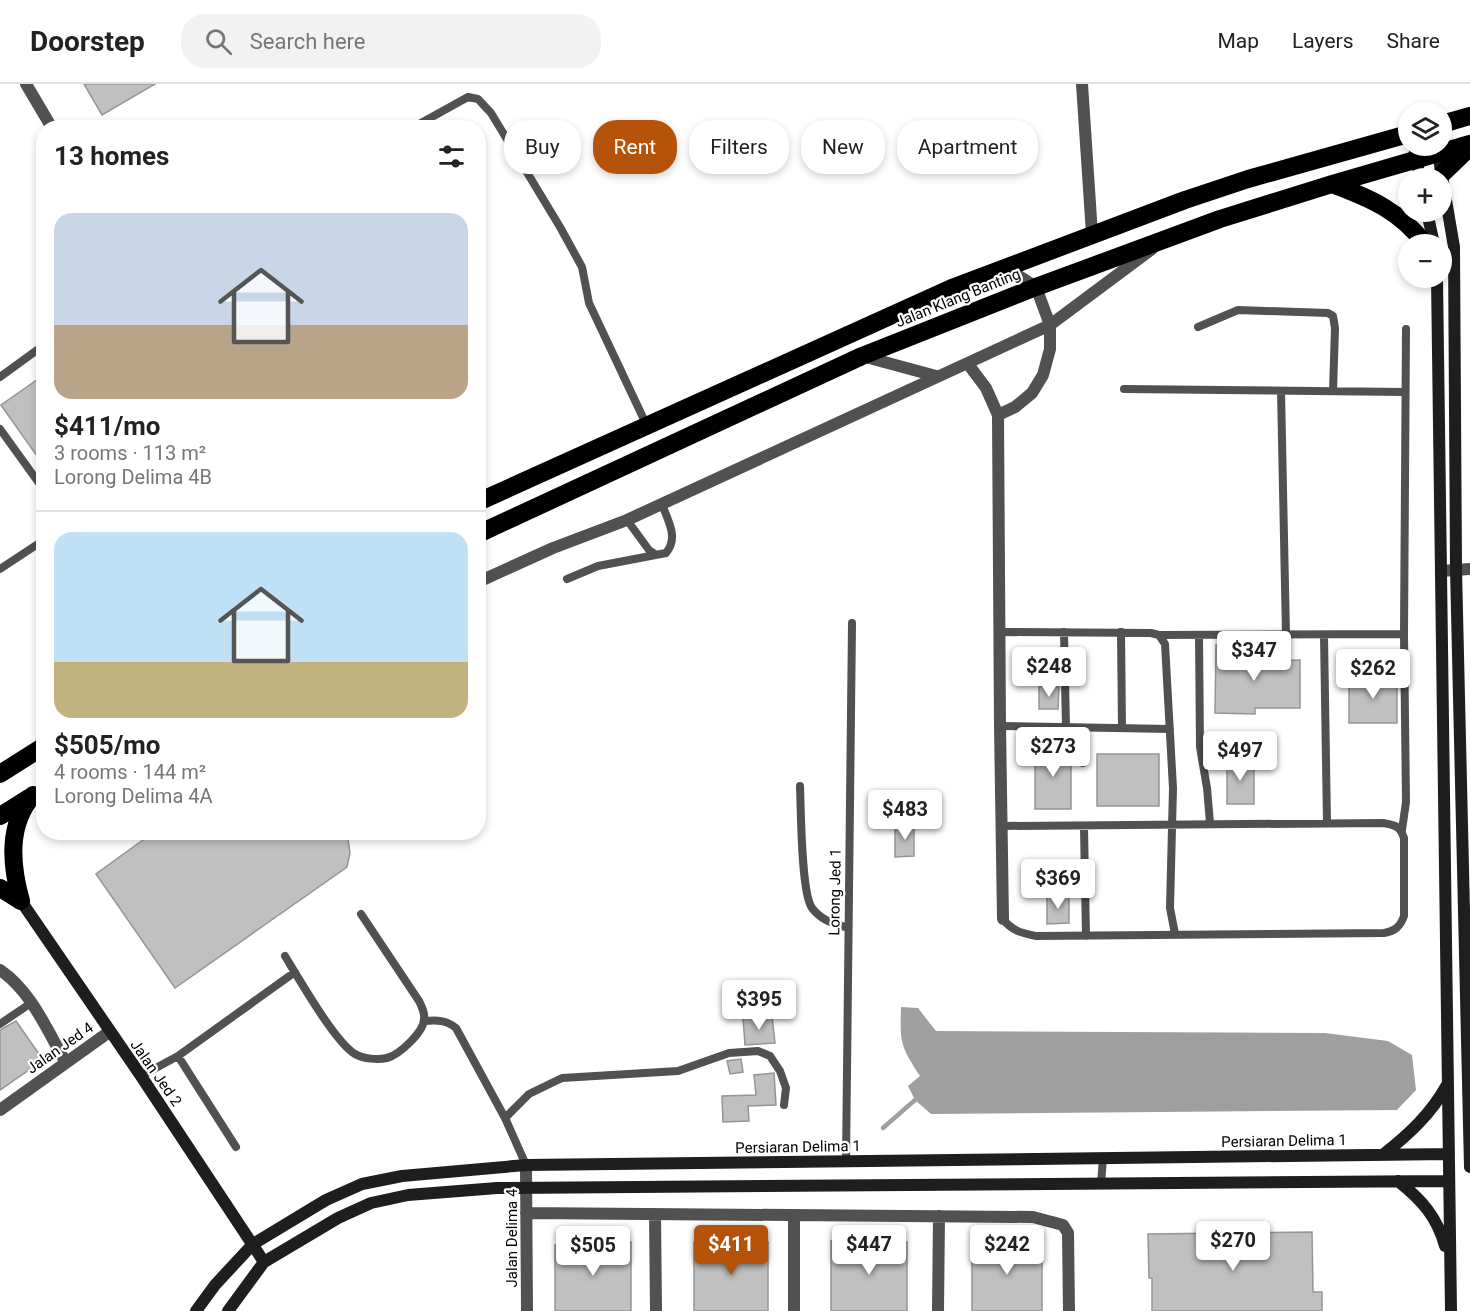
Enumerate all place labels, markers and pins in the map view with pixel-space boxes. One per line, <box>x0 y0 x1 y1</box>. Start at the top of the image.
pin: $347 <box>1218 631 1290 682</box>
pin: $248 <box>1013 647 1085 698</box>
pin: $262 <box>1337 649 1409 700</box>
pin: $273 <box>1017 727 1089 778</box>
pin: $497 <box>1204 731 1276 782</box>
pin: $483 <box>869 790 941 841</box>
pin: $369 <box>1022 859 1094 910</box>
pin: $395 <box>723 980 795 1031</box>
pin: $270 <box>1197 1221 1269 1272</box>
pin: $411 <box>695 1225 767 1276</box>
pin: $447 <box>833 1225 905 1276</box>
pin: $242 <box>971 1225 1043 1276</box>
pin: $505 <box>557 1226 629 1277</box>

